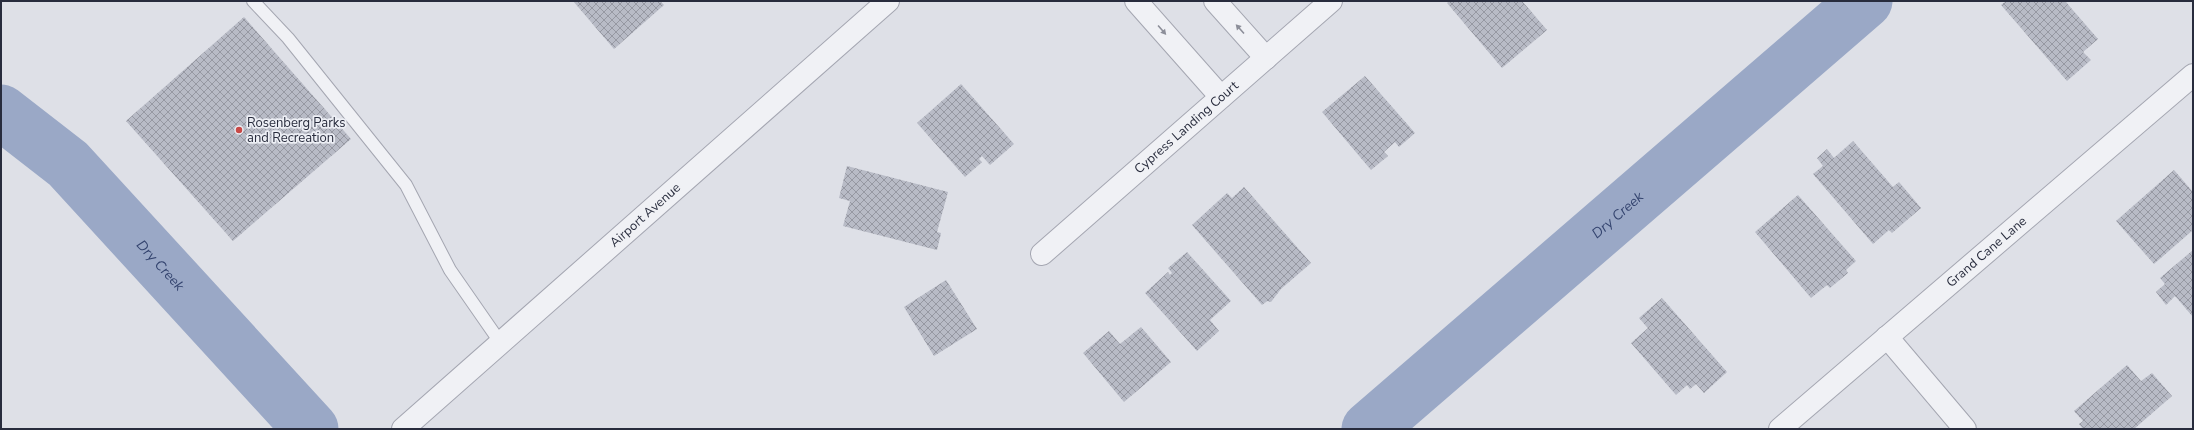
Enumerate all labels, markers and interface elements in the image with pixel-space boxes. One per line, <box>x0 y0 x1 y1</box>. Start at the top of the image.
one-way arrow <box>1157 25 1166 35</box>
one-way arrow <box>1236 25 1245 34</box>
street label: Cypress Landing Court <box>1131 77 1243 178</box>
place label: Rosenberg Parks and Recreation <box>247 114 345 147</box>
marker: Rosenberg Parks and Recreation <box>234 125 244 135</box>
street label: Airport Avenue <box>606 179 685 252</box>
water label: Dry Creek <box>1587 186 1648 242</box>
street label: Grand Cane Lane <box>1942 212 2031 292</box>
water label: Dry Creek <box>132 236 190 295</box>

